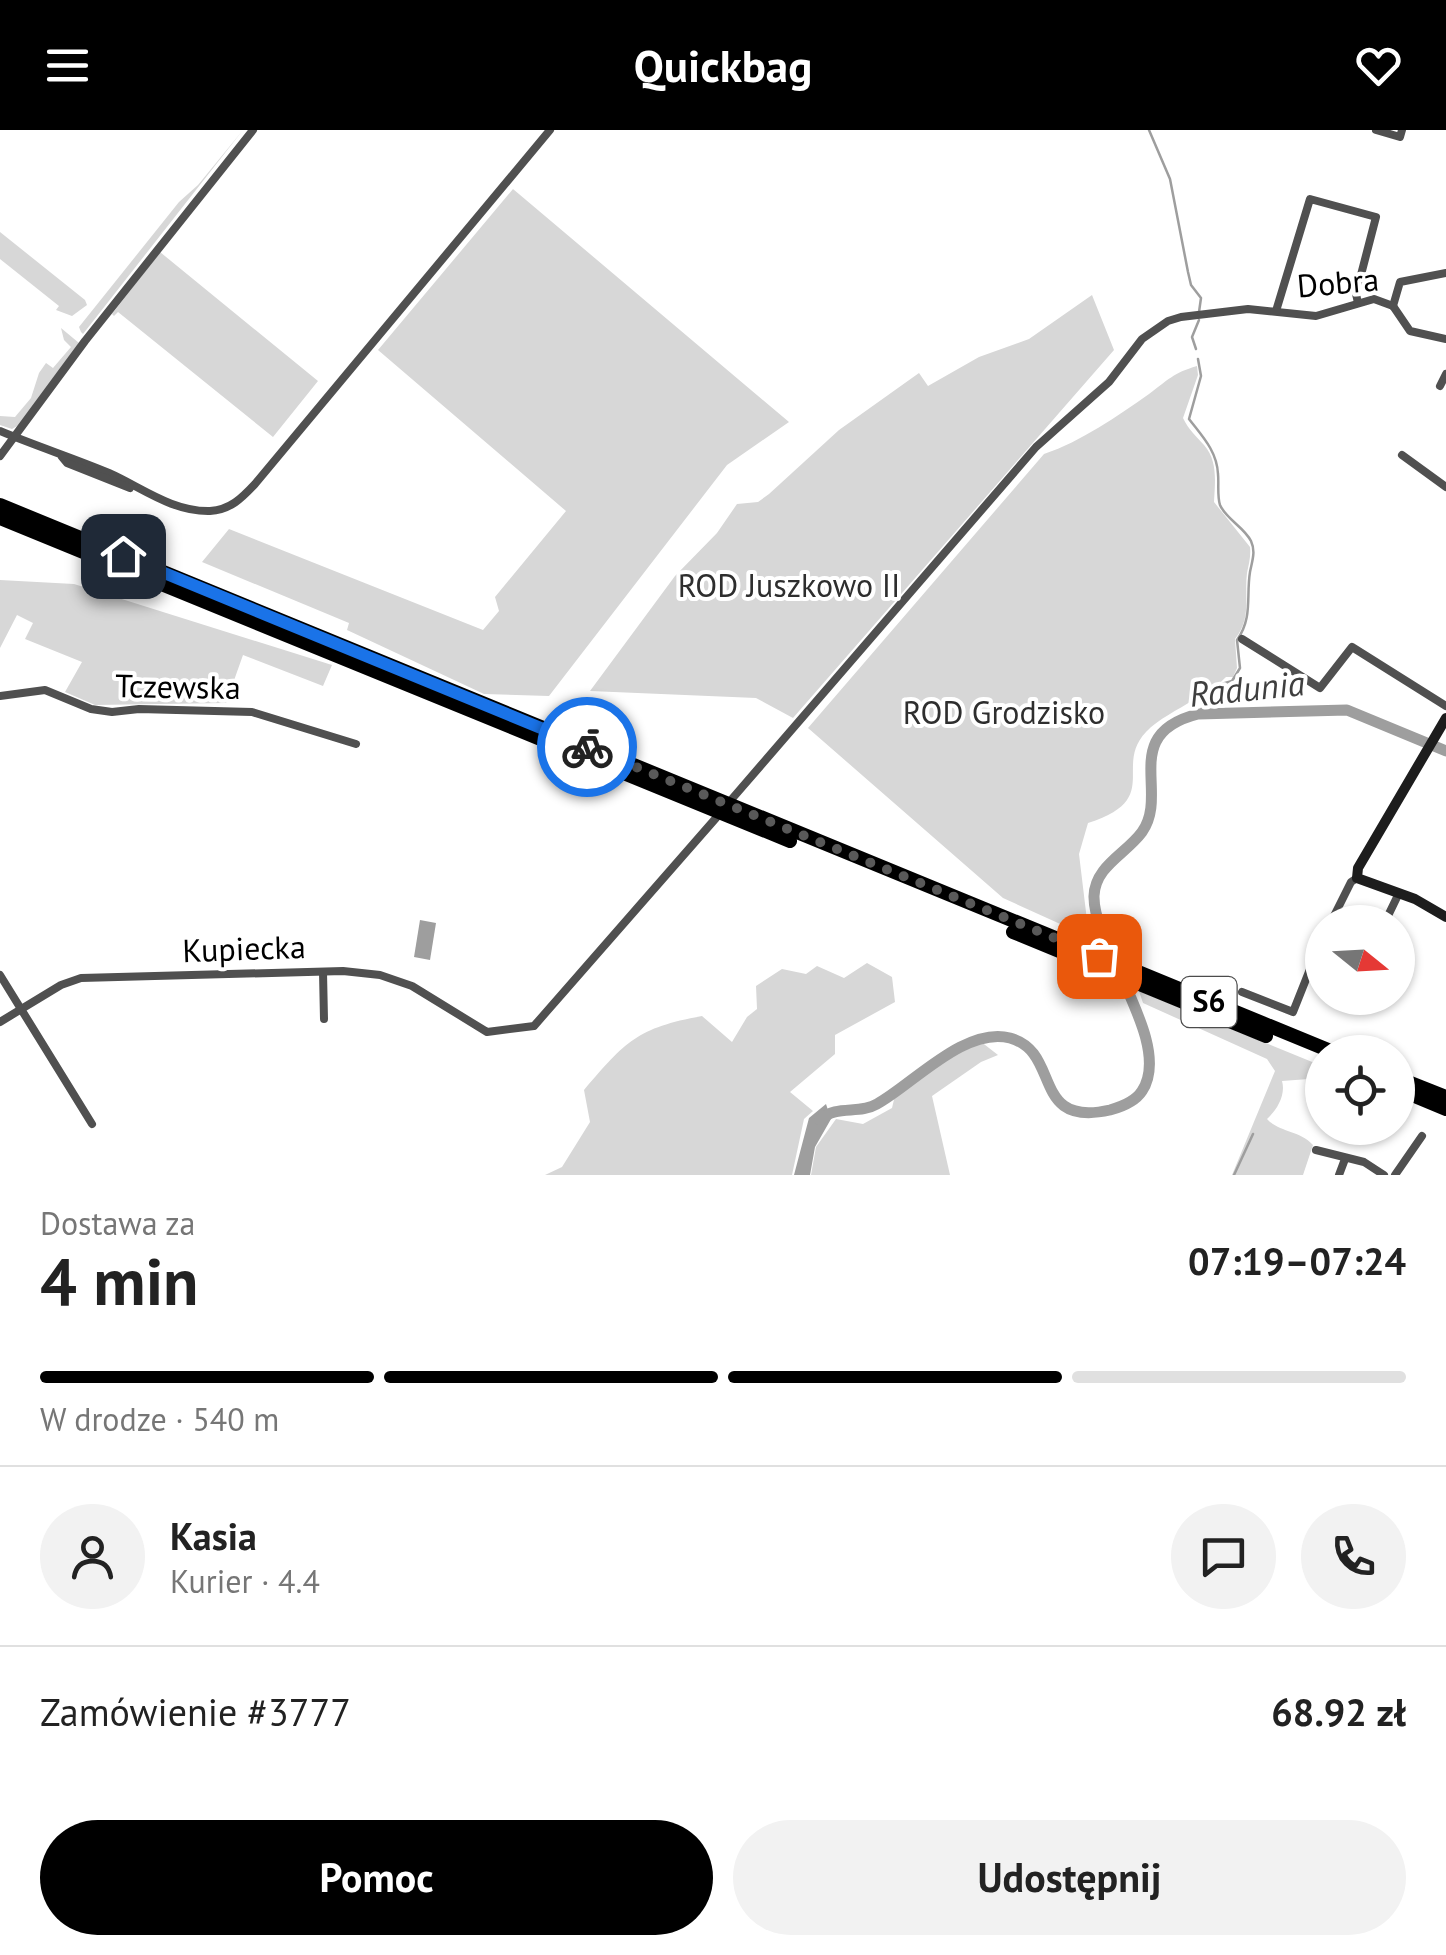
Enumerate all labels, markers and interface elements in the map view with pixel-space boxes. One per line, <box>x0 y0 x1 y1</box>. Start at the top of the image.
text: Quickbag <box>634 36 812 94</box>
icon: menu <box>40 38 95 93</box>
icon: heart <box>1351 38 1406 93</box>
street label: Dobra <box>1295 258 1381 307</box>
pin <box>81 514 166 599</box>
icon: home <box>96 529 151 584</box>
park label: ROD Juszkowo II <box>678 564 900 606</box>
water label: Radunia <box>1187 659 1307 717</box>
street label: Tczewska <box>115 664 241 708</box>
park label: ROD Grodzisko <box>903 691 1105 733</box>
courier <box>537 697 637 797</box>
icon: bike <box>560 720 615 775</box>
north arrow <box>1305 905 1415 1015</box>
map controls <box>1305 905 1415 1145</box>
pin <box>1057 914 1142 999</box>
street label: Kupiecka <box>182 925 306 971</box>
icon: bag <box>1072 929 1127 984</box>
road number: S6 <box>1182 977 1236 1027</box>
button: locate <box>1305 1035 1415 1145</box>
text: Dostawa za <box>40 1202 195 1244</box>
text: 07:19–07:24 <box>1188 1236 1406 1285</box>
text: 4 min <box>40 1239 199 1323</box>
text: W drodze · 540 m <box>40 1398 279 1440</box>
button: person <box>40 1504 145 1609</box>
button: chat <box>1171 1504 1276 1609</box>
button: phone <box>1301 1504 1406 1609</box>
text: Kasia <box>170 1511 257 1560</box>
text: Kurier · 4.4 <box>170 1560 320 1602</box>
text: Zamówienie #3777 <box>40 1687 351 1736</box>
text: 68.92 zł <box>1271 1687 1406 1736</box>
button: Pomoc <box>40 1820 713 1935</box>
button: Udostępnij <box>733 1820 1406 1935</box>

